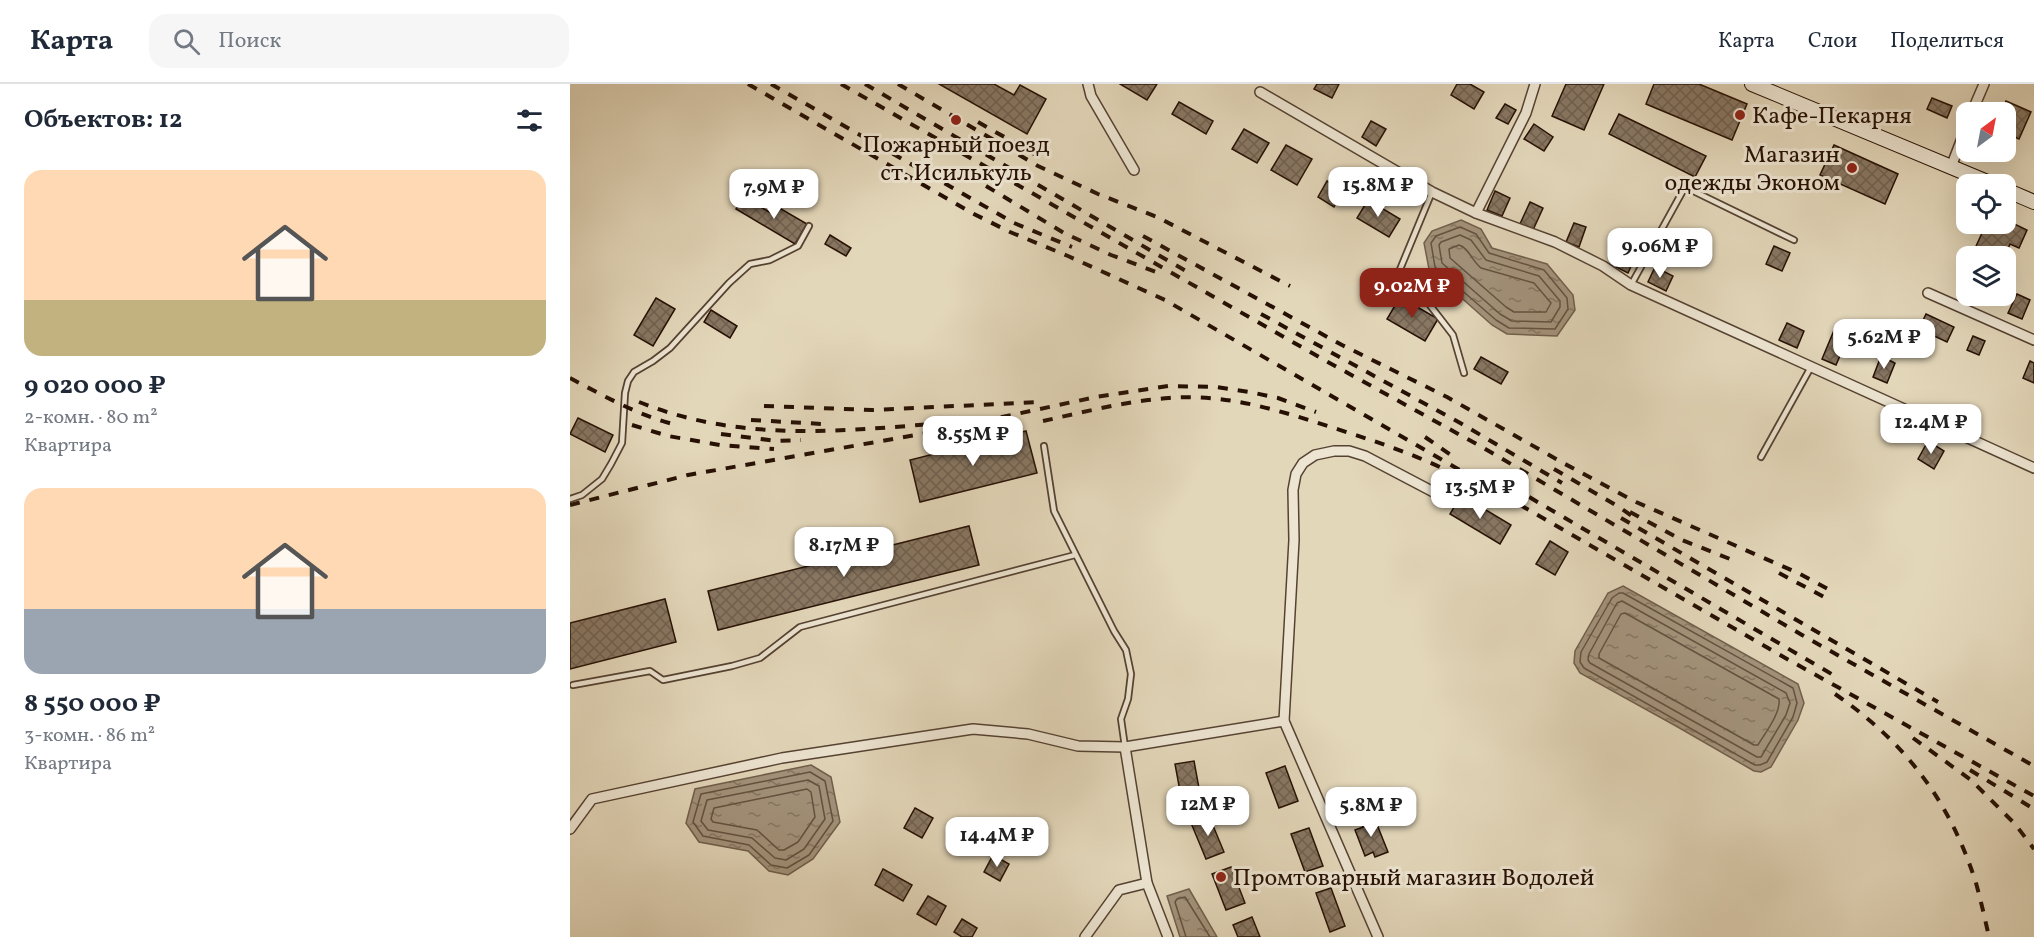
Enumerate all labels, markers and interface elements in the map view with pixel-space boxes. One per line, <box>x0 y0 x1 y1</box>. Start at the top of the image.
search box <box>149 14 569 68</box>
text: Карта <box>30 22 113 61</box>
icon: search <box>170 25 203 58</box>
text: Поиск <box>218 26 281 57</box>
text: Карта <box>1718 27 1775 56</box>
text: Слои <box>1808 27 1857 56</box>
text: Поделиться <box>1890 27 2004 56</box>
place label: Кафе-Пекарня <box>1752 100 1912 134</box>
text: Объектов: 12 <box>24 102 182 138</box>
north arrow <box>1956 102 2016 162</box>
map controls <box>1956 102 2016 306</box>
icon: filters <box>513 104 546 137</box>
marker: Кафе-Пекарня <box>1733 108 1747 122</box>
marker: Пожарный поезд ст. Исилькуль <box>949 113 963 127</box>
place label: Пожарный поезд ст. Исилькуль <box>862 129 1050 191</box>
place label: Магазин одежды Эконом <box>1664 139 1840 201</box>
marker: Магазин одежды Эконом <box>1845 161 1859 175</box>
pin: 15.8M ₽ <box>1323 167 1433 218</box>
pin: 7.9M ₽ <box>725 169 823 220</box>
text: 15.8M ₽ <box>1342 172 1414 200</box>
text: 7.9M ₽ <box>743 174 805 202</box>
button: locate <box>1956 174 2016 234</box>
icon: home <box>231 209 339 317</box>
pin: 9.06M ₽ <box>1605 228 1715 279</box>
text: 9.06M ₽ <box>1621 233 1699 261</box>
button: layers <box>1956 246 2016 306</box>
pin: 9.02M ₽ <box>1357 268 1467 319</box>
text: 9.02M ₽ <box>1374 273 1450 301</box>
pin: 5.62M ₽ <box>1829 319 1939 370</box>
text: 5.62M ₽ <box>1847 324 1921 352</box>
text: 9 020 000 ₽ <box>24 368 166 404</box>
text: 2-комн. · 80 m² <box>24 404 158 432</box>
pin: 12.4M ₽ <box>1876 404 1986 455</box>
text: 12.4M ₽ <box>1894 409 1968 437</box>
pin: 8.55M ₽ <box>918 416 1028 467</box>
text: 8.55M ₽ <box>937 421 1009 449</box>
text: Квартира <box>24 432 112 460</box>
pin: 13.5M ₽ <box>1425 469 1535 520</box>
text: 13.5M ₽ <box>1445 474 1515 502</box>
icon: home <box>231 527 339 635</box>
pin: 8.17M ₽ <box>789 527 899 578</box>
text: 8.17M ₽ <box>809 532 879 560</box>
text: 8 550 000 ₽ <box>24 686 161 722</box>
text: 3-комн. · 86 m² <box>24 722 155 750</box>
text: Квартира <box>24 750 112 778</box>
pin: 12M ₽ <box>1166 786 1250 837</box>
pin: 5.8M ₽ <box>1322 787 1420 838</box>
text: 12M ₽ <box>1180 791 1236 819</box>
text: 5.8M ₽ <box>1339 792 1403 820</box>
pin: 14.4M ₽ <box>942 817 1052 868</box>
text: 14.4M ₽ <box>960 822 1035 850</box>
place label: Промтоварный магазин Водолей <box>1233 862 1594 896</box>
marker: Промтоварный магазин Водолей <box>1214 870 1228 884</box>

